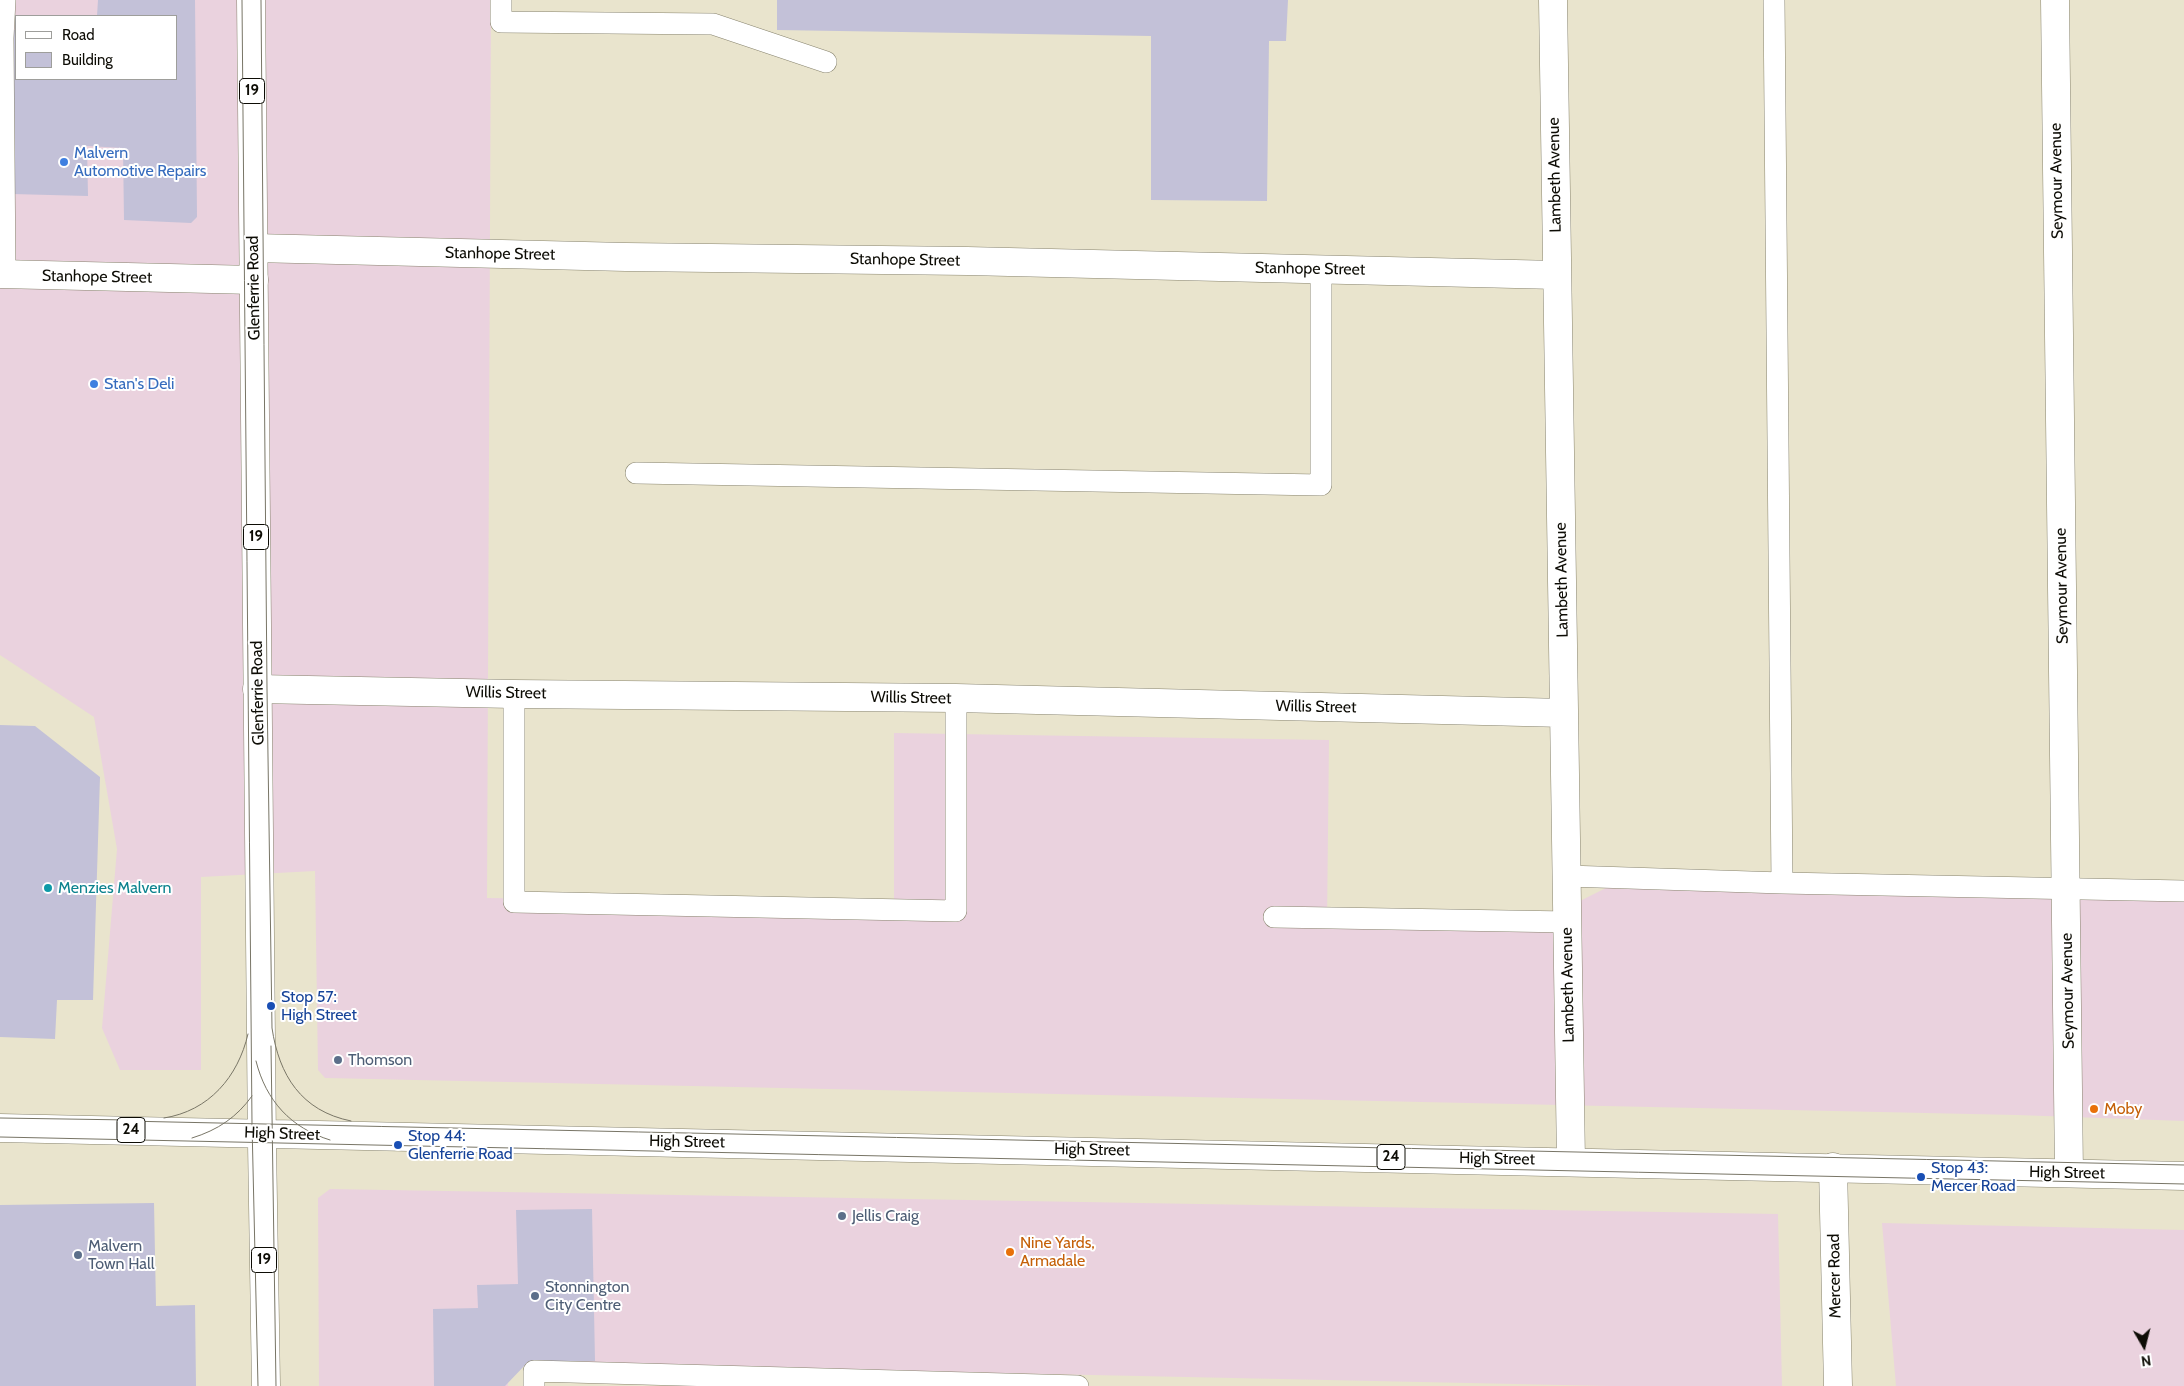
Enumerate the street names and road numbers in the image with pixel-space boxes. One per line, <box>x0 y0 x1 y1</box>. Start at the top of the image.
road number: 19 <box>240 78 264 104</box>
street label: Lambeth Avenue <box>1544 117 1566 233</box>
street label: Seymour Avenue <box>2046 123 2068 239</box>
street label: Glenferrie Road <box>243 235 265 341</box>
street label: Stanhope Street <box>445 243 555 265</box>
street label: Stanhope Street <box>850 249 960 271</box>
street label: Stanhope Street <box>1255 258 1365 280</box>
street label: Stanhope Street <box>42 266 152 288</box>
street label: Lambeth Avenue <box>1551 522 1573 638</box>
road number: 19 <box>244 524 268 550</box>
street label: Seymour Avenue <box>2051 528 2073 644</box>
street label: Glenferrie Road <box>247 640 269 746</box>
street label: Willis Street <box>465 683 547 703</box>
street label: Willis Street <box>870 688 952 708</box>
street label: Willis Street <box>1275 697 1357 717</box>
street label: Lambeth Avenue <box>1557 927 1579 1043</box>
street label: Seymour Avenue <box>2057 933 2079 1049</box>
road number: 24 <box>117 1118 145 1142</box>
street label: High Street <box>244 1123 320 1145</box>
street label: High Street <box>649 1132 725 1152</box>
street label: High Street <box>1054 1140 1130 1160</box>
road number: 24 <box>1377 1144 1405 1170</box>
street label: High Street <box>1459 1149 1535 1169</box>
street label: High Street <box>2029 1163 2105 1183</box>
street label: Mercer Road <box>1825 1234 1845 1318</box>
road number: 19 <box>252 1248 276 1272</box>

